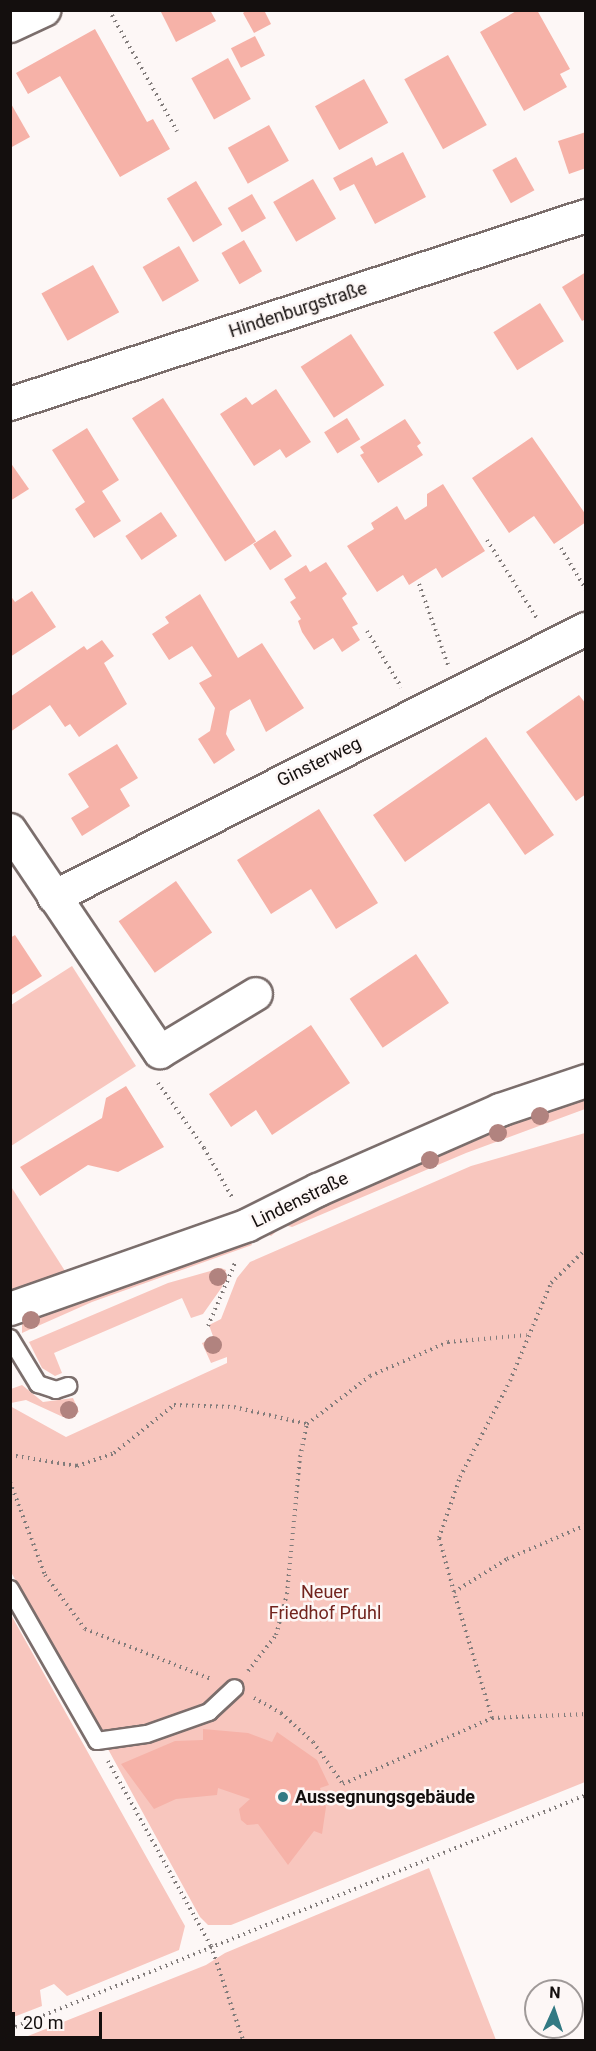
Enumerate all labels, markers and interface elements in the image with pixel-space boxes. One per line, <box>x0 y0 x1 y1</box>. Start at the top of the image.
street label: Hindenburgstraße <box>226 278 370 342</box>
street label: Ginsterweg <box>273 732 365 792</box>
street label: Lindenstraße <box>248 1167 352 1233</box>
park label: Neuer Friedhof Pfuhl <box>269 1582 381 1624</box>
place label: Aussegnungsgebäude <box>295 1786 475 1808</box>
marker: Aussegnungsgebäude <box>276 1790 290 1804</box>
north arrow <box>524 1979 584 2039</box>
text: N <box>549 1983 561 2002</box>
scale bar <box>15 2000 105 2038</box>
text: 20 m <box>23 2012 63 2033</box>

